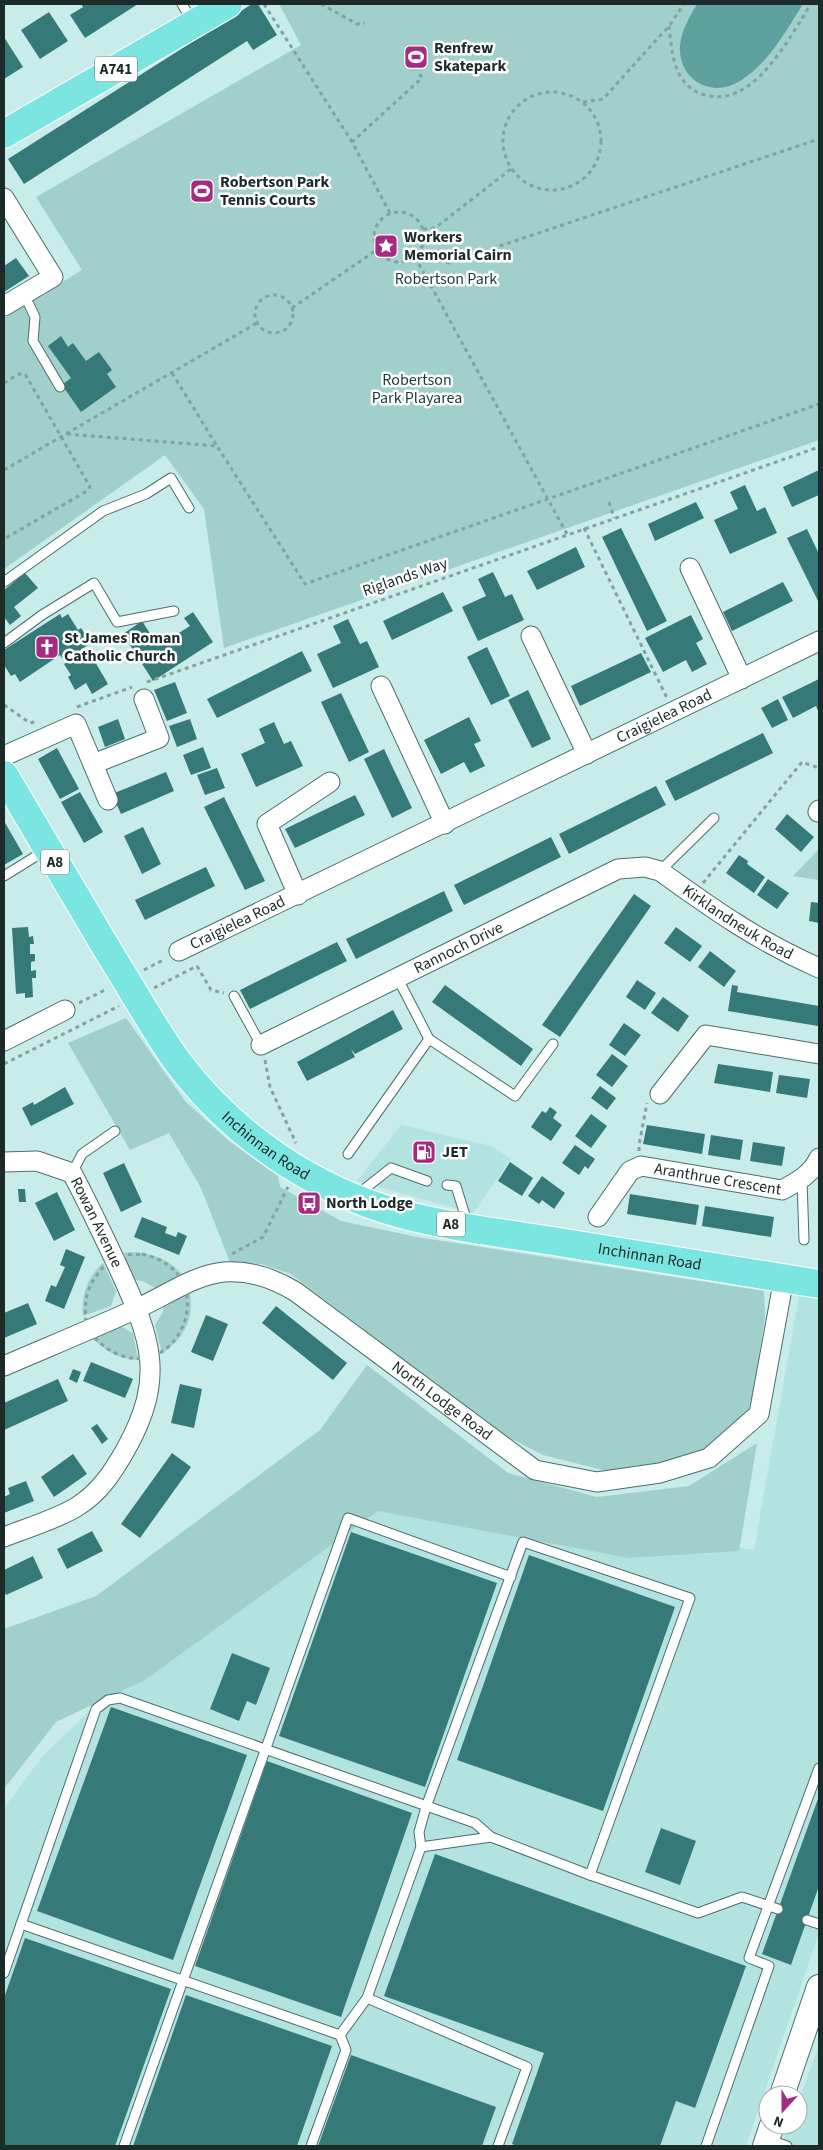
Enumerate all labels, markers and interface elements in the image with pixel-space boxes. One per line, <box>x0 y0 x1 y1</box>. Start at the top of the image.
place label: Renfrew Skatepark <box>434 37 507 77</box>
sports icon: Renfrew Skatepark <box>403 44 429 70</box>
road number: A741 <box>95 56 137 82</box>
place label: Robertson Park Tennis Courts <box>220 171 329 211</box>
sports icon: Robertson Park Tennis Courts <box>189 178 215 204</box>
place label: Workers Memorial Cairn <box>404 226 512 266</box>
place icon: Workers Memorial Cairn <box>373 233 399 259</box>
park label: Robertson Park <box>395 268 497 290</box>
park label: Robertson Park Playarea <box>372 369 462 409</box>
street label: Riglands Way <box>360 552 451 602</box>
place label: St James Roman Catholic Church <box>64 627 180 667</box>
church icon: St James Roman Catholic Church <box>34 634 60 660</box>
street label: Craigielea Road <box>613 684 716 749</box>
road number: A8 <box>41 850 69 874</box>
street label: Kirklandneuk Road <box>678 880 797 965</box>
street label: Craigielea Road <box>186 890 289 955</box>
street label: Rannoch Drive <box>410 916 507 979</box>
street label: Inchinnan Road <box>217 1106 314 1186</box>
fuel station icon: JET <box>411 1139 437 1165</box>
place label: JET <box>442 1141 468 1163</box>
street label: Aranthrue Crescent <box>653 1157 784 1201</box>
street label: Rowan Avenue <box>65 1173 128 1271</box>
bus stop icon: North Lodge <box>296 1190 322 1216</box>
place label: North Lodge <box>326 1192 413 1214</box>
road number: A8 <box>437 1212 465 1236</box>
street label: Inchinnan Road <box>596 1238 703 1276</box>
street label: North Lodge Road <box>387 1356 497 1446</box>
north arrow <box>758 2085 808 2135</box>
text: N <box>771 2110 787 2132</box>

